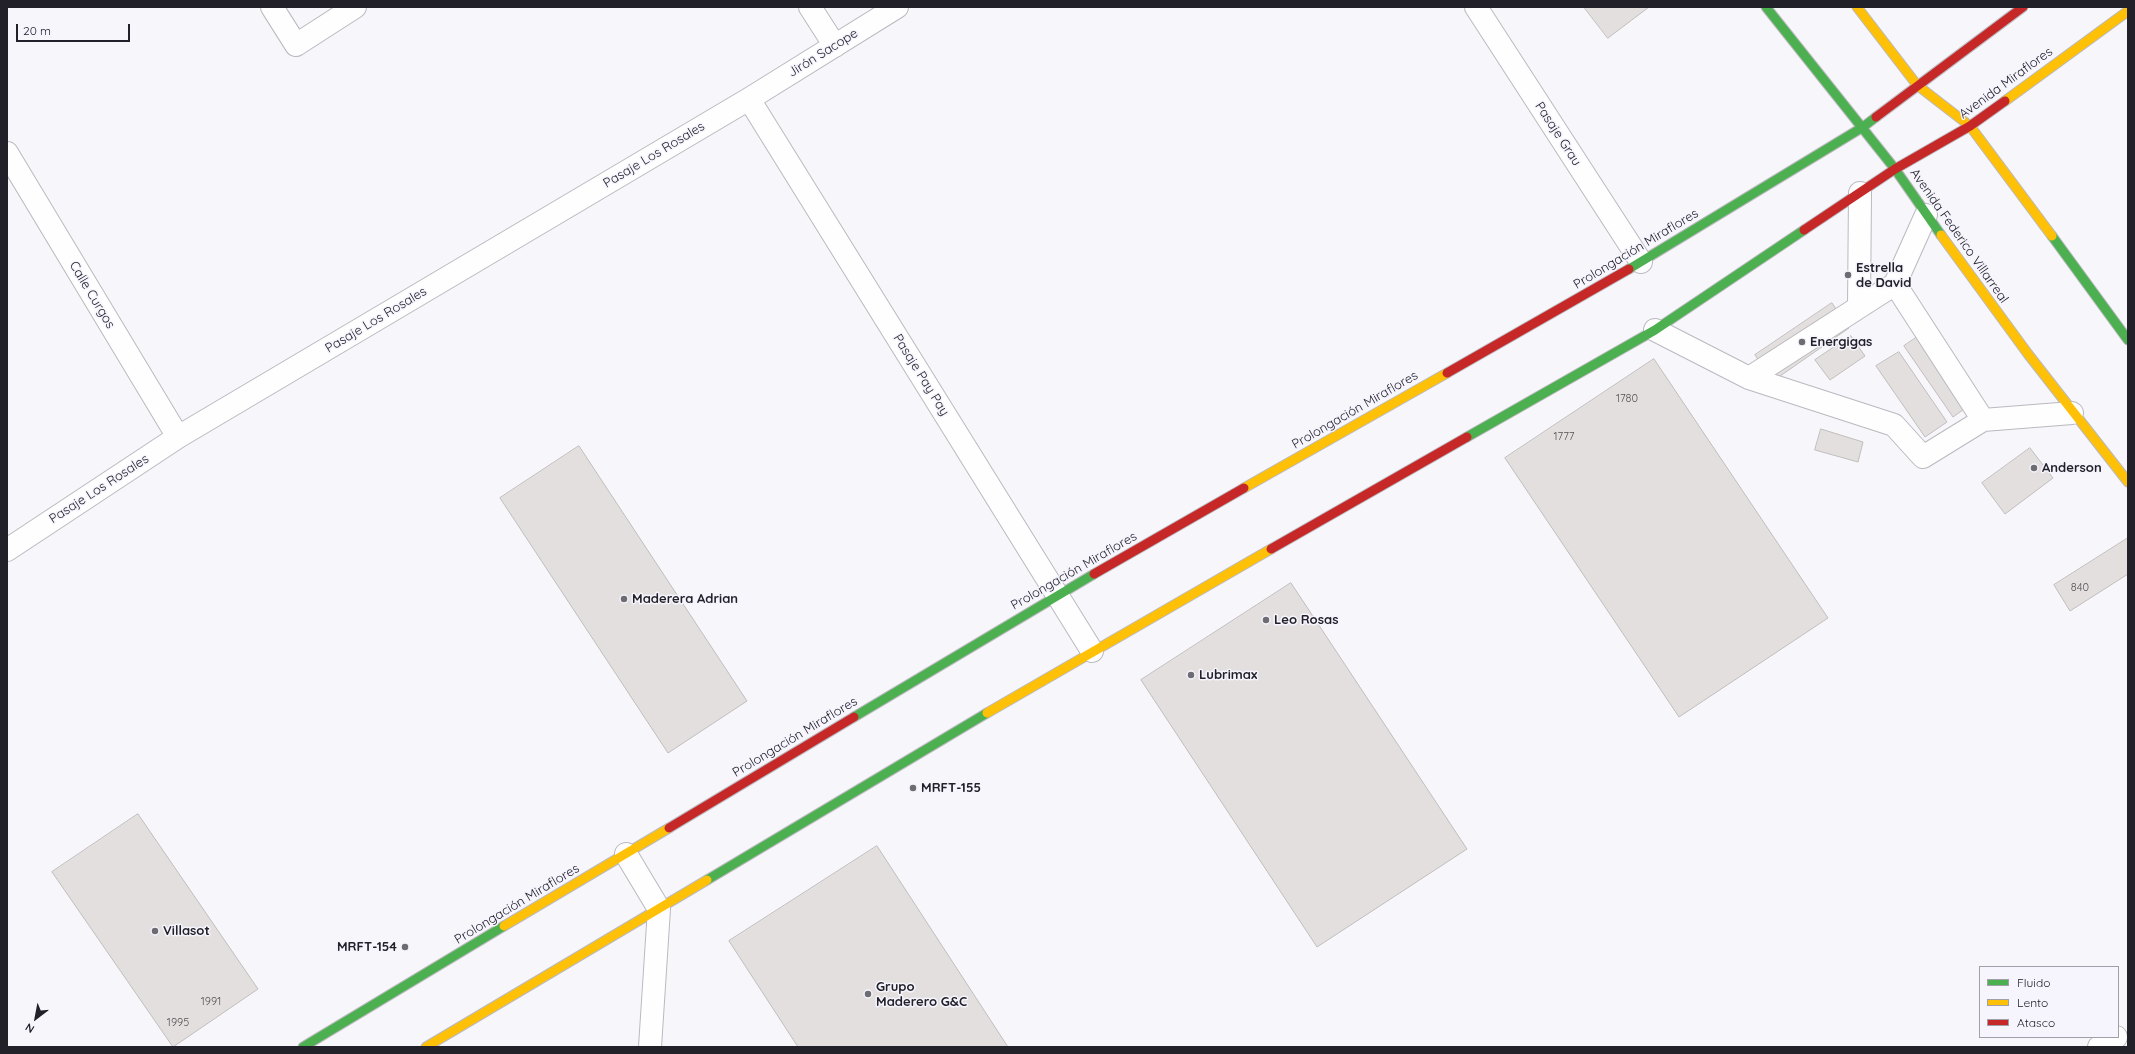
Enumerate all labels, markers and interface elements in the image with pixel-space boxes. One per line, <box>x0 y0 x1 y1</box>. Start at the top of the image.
scale bar <box>18 16 132 42</box>
text: 20 m <box>23 23 51 38</box>
street label: Jirón Sacope <box>785 25 861 81</box>
street label: Avenida Miraflores <box>1956 44 2056 122</box>
street label: Pasaje Grau <box>1532 99 1584 169</box>
street label: Pasaje Los Rosales <box>601 119 707 191</box>
street label: Avenida Federico Villarreal <box>1907 166 2011 306</box>
street label: Prolongación Miraflores <box>1571 206 1701 292</box>
street label: Calle Curgos <box>66 259 118 331</box>
place label: Estrella de David <box>1856 260 1911 291</box>
marker: Estrella de David <box>1843 270 1853 280</box>
street label: Pasaje Los Rosales <box>323 284 429 356</box>
street label: Pasaje Pay Pay <box>890 331 952 419</box>
place label: Energigas <box>1810 334 1872 350</box>
marker: Energigas <box>1797 337 1807 347</box>
street label: Prolongación Miraflores <box>1289 368 1421 452</box>
house number: 1780 <box>1616 392 1638 406</box>
house number: 1777 <box>1554 430 1574 444</box>
street label: Pasaje Los Rosales <box>46 451 152 527</box>
place label: Anderson <box>2042 460 2102 476</box>
marker: Anderson <box>2029 463 2039 473</box>
street label: Prolongación Miraflores <box>1008 529 1140 613</box>
house number: 840 <box>2071 581 2089 595</box>
place label: Maderera Adrian <box>632 591 738 607</box>
marker: Maderera Adrian <box>619 594 629 604</box>
place label: Leo Rosas <box>1274 612 1339 628</box>
marker: Leo Rosas <box>1261 615 1271 625</box>
place label: Lubrimax <box>1199 667 1257 683</box>
marker: Lubrimax <box>1186 670 1196 680</box>
street label: Prolongación Miraflores <box>730 694 860 780</box>
place label: MRFT-155 <box>921 780 981 796</box>
marker: MRFT-155 <box>908 783 918 793</box>
street label: Prolongación Miraflores <box>452 861 582 947</box>
place label: Villasot <box>163 923 210 939</box>
marker: Villasot <box>150 926 160 936</box>
place label: MRFT-154 <box>337 939 397 955</box>
marker: MRFT-154 <box>400 942 410 952</box>
legend <box>1979 966 2119 1038</box>
text: Fluido <box>2017 975 2050 990</box>
place label: Grupo Maderero G&C <box>876 979 967 1010</box>
marker: Grupo Maderero G&C <box>863 989 873 999</box>
house number: 1991 <box>201 995 221 1009</box>
text: Lento <box>2017 995 2048 1010</box>
north arrow <box>16 998 56 1038</box>
text: Atasco <box>2017 1015 2055 1030</box>
house number: 1995 <box>167 1016 189 1030</box>
text: N <box>22 1020 37 1036</box>

